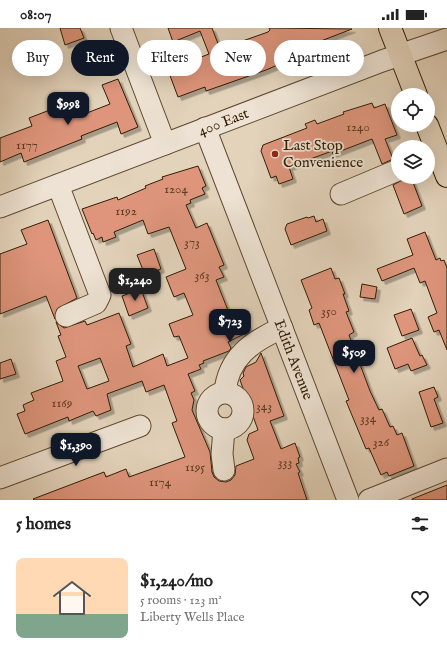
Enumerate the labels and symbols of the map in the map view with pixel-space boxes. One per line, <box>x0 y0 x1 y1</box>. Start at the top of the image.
pin: $998 <box>44 92 92 126</box>
street label: 400 East <box>195 104 251 140</box>
house number: 1240 <box>346 119 370 136</box>
place label: Last Stop Convenience <box>283 136 363 172</box>
house number: 1177 <box>16 137 38 154</box>
marker: Last Stop Convenience <box>270 149 280 159</box>
house number: 1204 <box>164 181 188 198</box>
house number: 1192 <box>115 203 137 220</box>
house number: 373 <box>184 234 200 251</box>
house number: 363 <box>194 267 210 284</box>
pin: $1,240 <box>102 268 168 302</box>
house number: 350 <box>321 303 337 320</box>
pin: $723 <box>206 309 254 343</box>
street label: Edith Avenue <box>269 317 318 403</box>
pin: $509 <box>330 340 378 374</box>
house number: 1169 <box>52 395 73 412</box>
house number: 343 <box>256 398 272 415</box>
house number: 334 <box>360 410 377 427</box>
pin: $1,390 <box>43 433 109 467</box>
house number: 326 <box>373 434 390 451</box>
house number: 333 <box>278 454 292 471</box>
house number: 1195 <box>185 459 205 476</box>
house number: 1174 <box>149 474 172 491</box>

